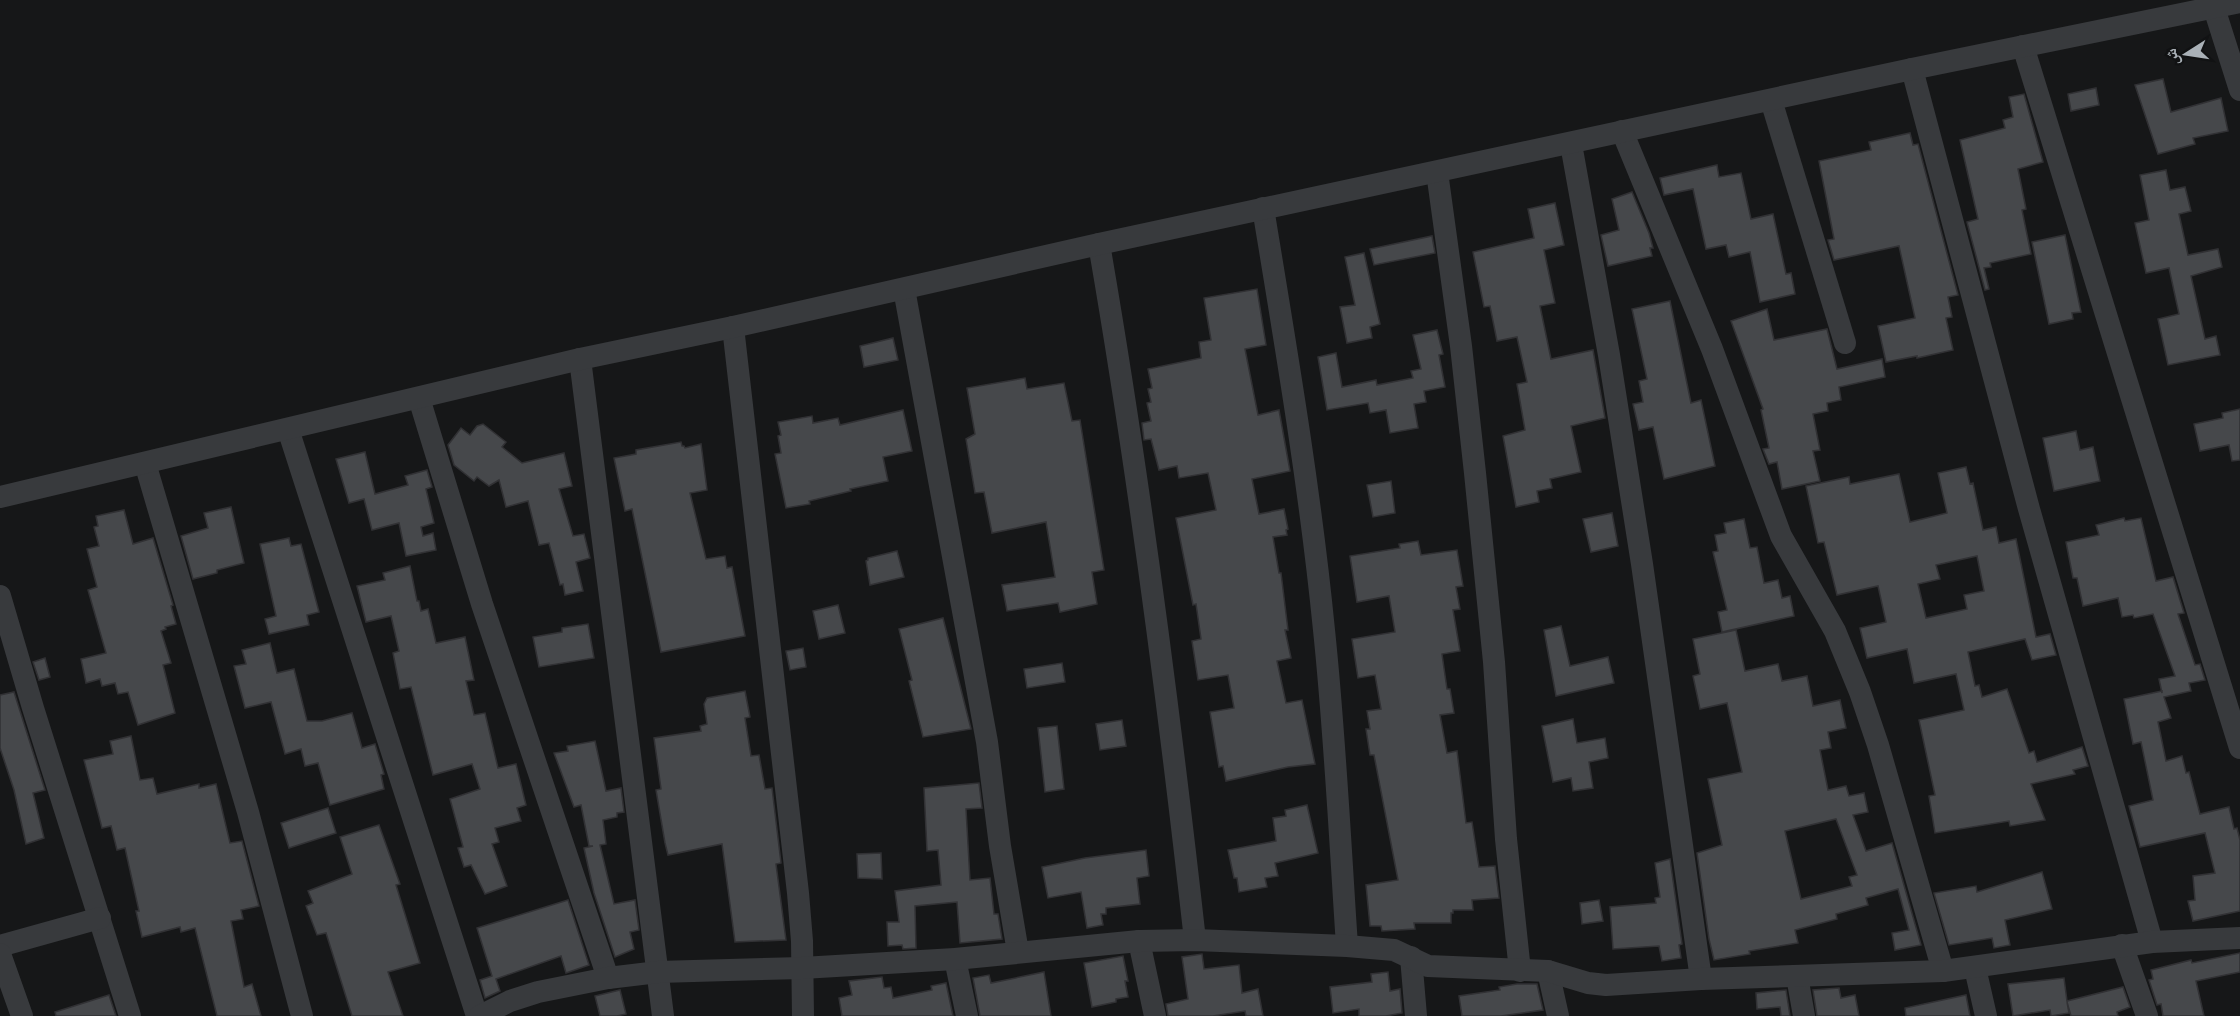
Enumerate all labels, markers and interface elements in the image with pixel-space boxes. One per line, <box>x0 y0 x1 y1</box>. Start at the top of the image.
north arrow <box>2156 24 2216 84</box>
text: ش <box>2160 47 2183 68</box>

